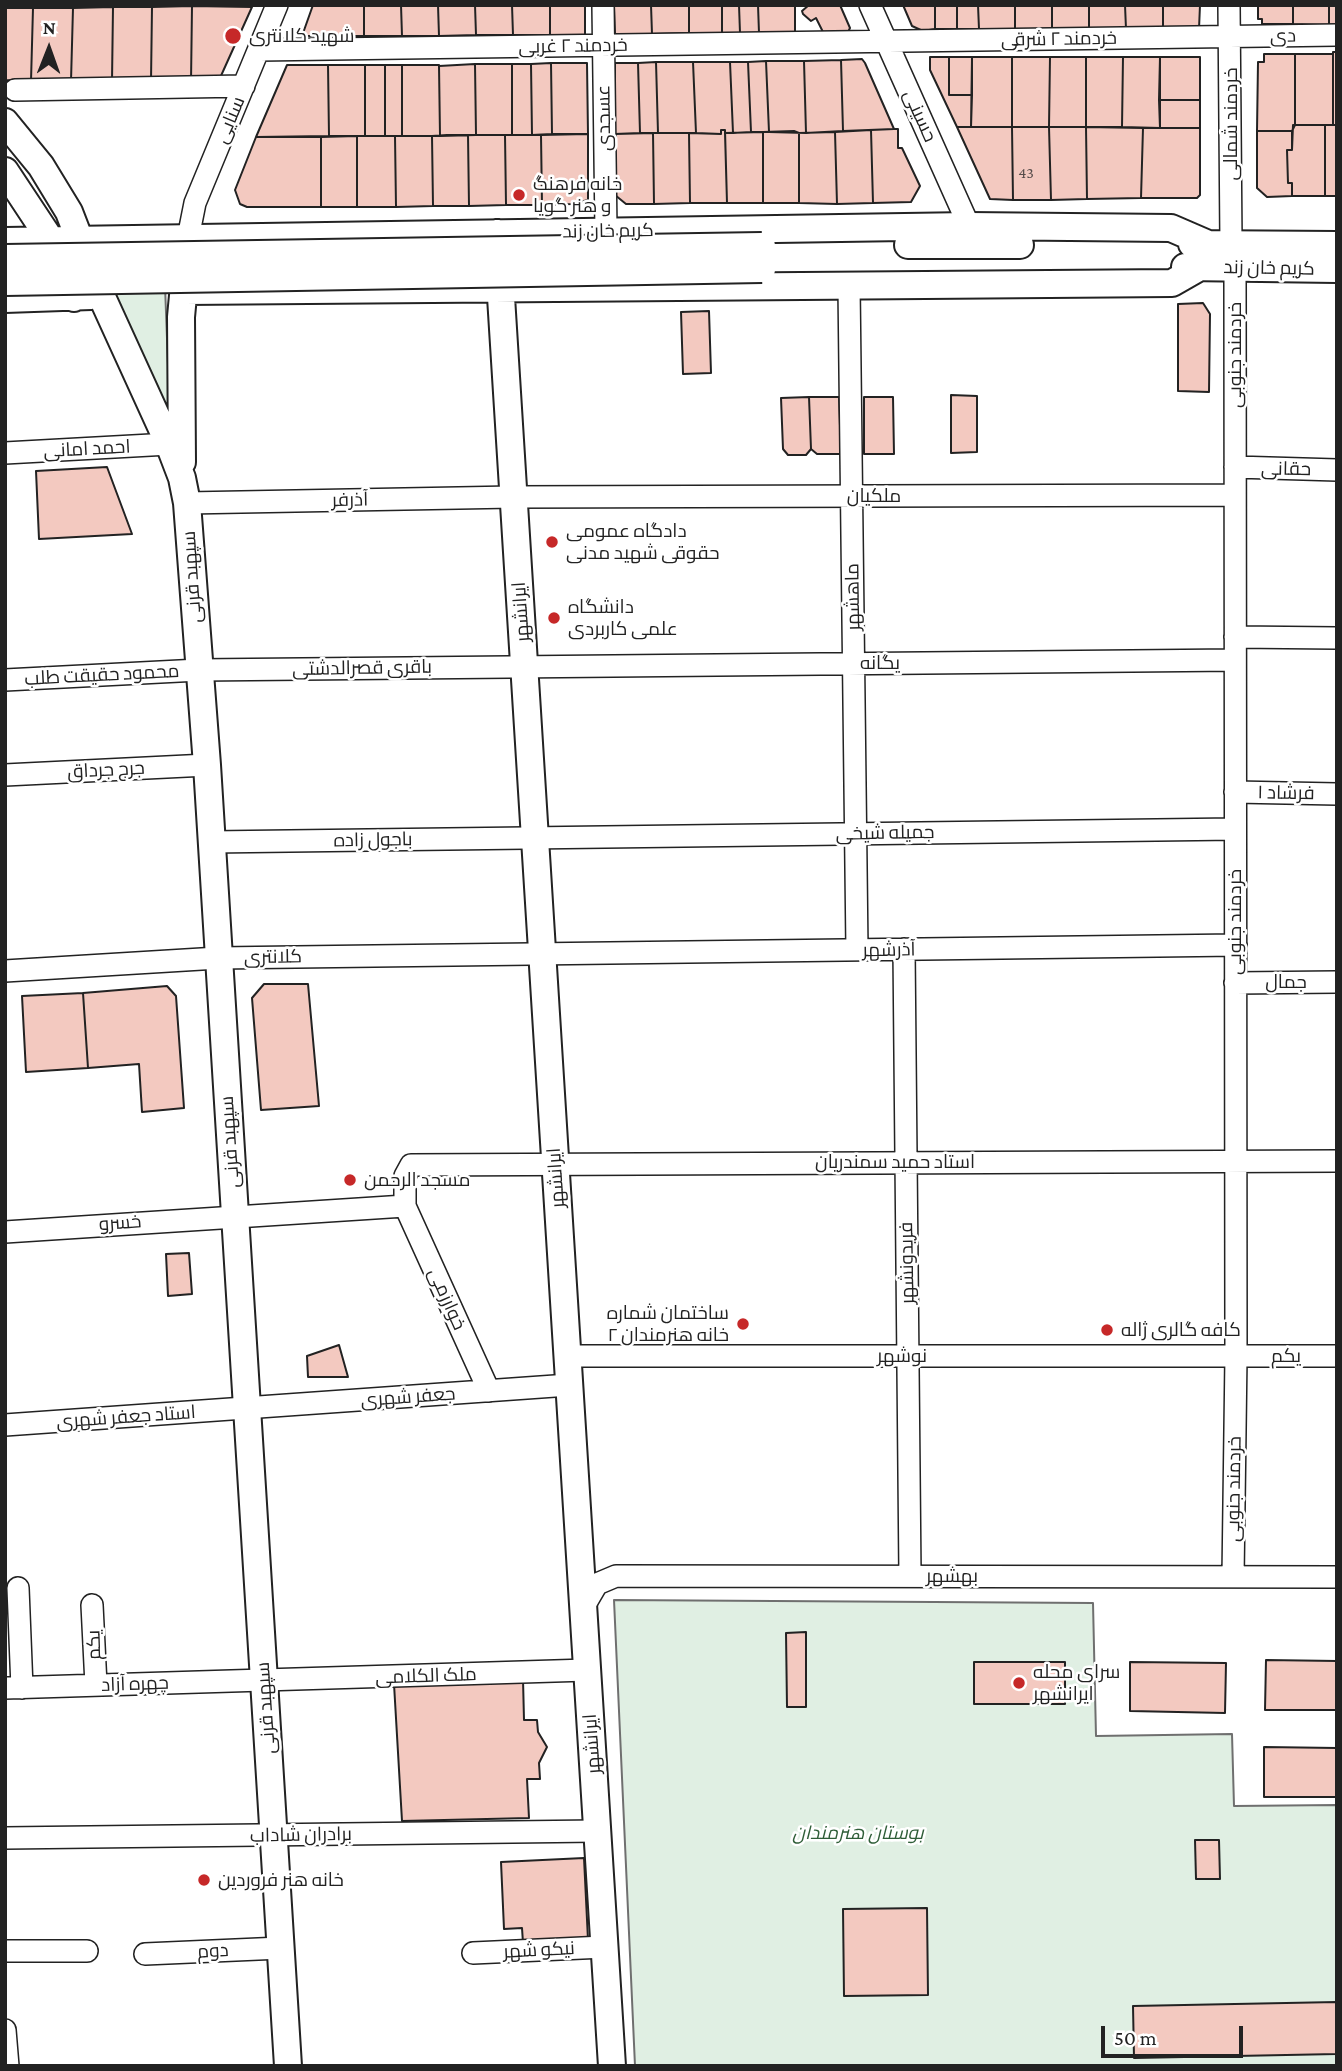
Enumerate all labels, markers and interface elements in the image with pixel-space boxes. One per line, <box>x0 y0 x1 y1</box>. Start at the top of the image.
north arrow <box>14 14 84 84</box>
text: N <box>43 17 56 38</box>
street label: دی <box>1270 24 1296 48</box>
place label: شهید کلانتری <box>249 25 355 47</box>
marker: شهید کلانتری <box>223 26 243 46</box>
street label: خردمند ۲ شرقی <box>1001 27 1117 51</box>
street label: خردمند ۲ غربی <box>518 34 628 58</box>
street label: خردمند شمالی <box>1220 67 1242 181</box>
street label: عسجدی <box>592 85 616 151</box>
street label: حسینی <box>898 86 942 146</box>
street label: سنایی <box>210 93 250 147</box>
house number: 43 <box>1018 163 1034 183</box>
place label: خانه فرهنگ و هنر گویا <box>533 173 622 217</box>
marker: خانه فرهنگ و هنر گویا <box>511 187 527 203</box>
street label: کریم خان زند <box>562 219 654 243</box>
street label: کریم خان زند <box>1223 256 1315 280</box>
street label: خردمند جنوبی <box>1224 302 1246 408</box>
street label: احمد امانی <box>43 435 131 463</box>
street label: حقانی <box>1261 457 1311 481</box>
street label: ملکیان <box>847 485 901 507</box>
street label: آذرفر <box>332 488 368 512</box>
place label: دادگاه عمومی حقوقی شهید مدنی <box>566 520 720 564</box>
street label: سپهبد قرنی <box>177 530 207 624</box>
marker: دادگاه عمومی حقوقی شهید مدنی <box>544 534 560 550</box>
street label: ماهشهر <box>841 563 865 631</box>
street label: ایرانشهر <box>508 581 534 643</box>
place label: دانشگاه علمی کاربردی <box>568 596 678 640</box>
marker: دانشگاه علمی کاربردی <box>546 610 562 626</box>
street label: یگانه <box>860 652 900 674</box>
street label: باقری قصرالدشتی <box>292 655 432 681</box>
street label: محمود حقیقت طلب <box>24 660 180 690</box>
street label: جرج جرداق <box>67 757 145 783</box>
street label: فرشاد ۱ <box>1257 781 1315 805</box>
street label: جمیله شیخی <box>835 821 935 845</box>
street label: باجول زاده <box>333 828 413 852</box>
street label: خردمند جنوبی <box>1224 869 1246 975</box>
street label: آذرشهر <box>862 938 916 962</box>
street label: کلانتری <box>244 945 302 969</box>
street label: جمال <box>1265 971 1307 993</box>
street label: سپهبد قرنی <box>215 1095 245 1189</box>
street label: ایرانشهر <box>543 1147 569 1209</box>
street label: استاد حمید سمندریان <box>815 1151 975 1173</box>
place label: مسجد الرحمن <box>364 1169 470 1191</box>
marker: مسجد الرحمن <box>342 1172 358 1188</box>
street label: خسرو <box>98 1210 142 1236</box>
street label: فریدونشهر <box>895 1222 919 1304</box>
street label: خوارزمی <box>423 1264 471 1334</box>
place label: ساختمان شماره ۲ خانه هنرمندان <box>607 1302 729 1346</box>
marker: ساختمان شماره ۲ خانه هنرمندان <box>735 1316 751 1332</box>
place label: کافه گالری ژاله <box>1121 1319 1241 1341</box>
marker: کافه گالری ژاله <box>1099 1322 1115 1338</box>
street label: نوشهر <box>877 1345 927 1367</box>
street label: یکم <box>1271 1345 1301 1367</box>
street label: جعفر شهری <box>360 1382 456 1412</box>
street label: استاد جعفر شهری <box>55 1401 197 1433</box>
street label: خردمند جنوبی <box>1222 1436 1246 1542</box>
street label: بهشهر <box>926 1565 978 1587</box>
street label: یکم <box>82 1630 106 1660</box>
street label: سپهبد قرنی <box>251 1661 281 1755</box>
place label: سرای محله ایرانشهر <box>1033 1661 1120 1705</box>
street label: ملک الکلامی <box>375 1663 477 1689</box>
street label: چهره آزاد <box>101 1671 169 1697</box>
marker: سرای محله ایرانشهر <box>1011 1675 1027 1691</box>
street label: ایرانشهر <box>579 1713 605 1775</box>
park label: بوستان هنرمندان <box>792 1822 924 1844</box>
street label: برادران شاداب <box>250 1823 352 1847</box>
place label: خانه هنر فروردین <box>218 1869 344 1891</box>
marker: خانه هنر فروردین <box>196 1872 212 1888</box>
street label: نیکو شهر <box>503 1937 575 1963</box>
street label: دوم <box>197 1939 229 1963</box>
scale bar <box>1104 2011 1246 2056</box>
text: 50 m <box>1114 2026 1157 2050</box>

